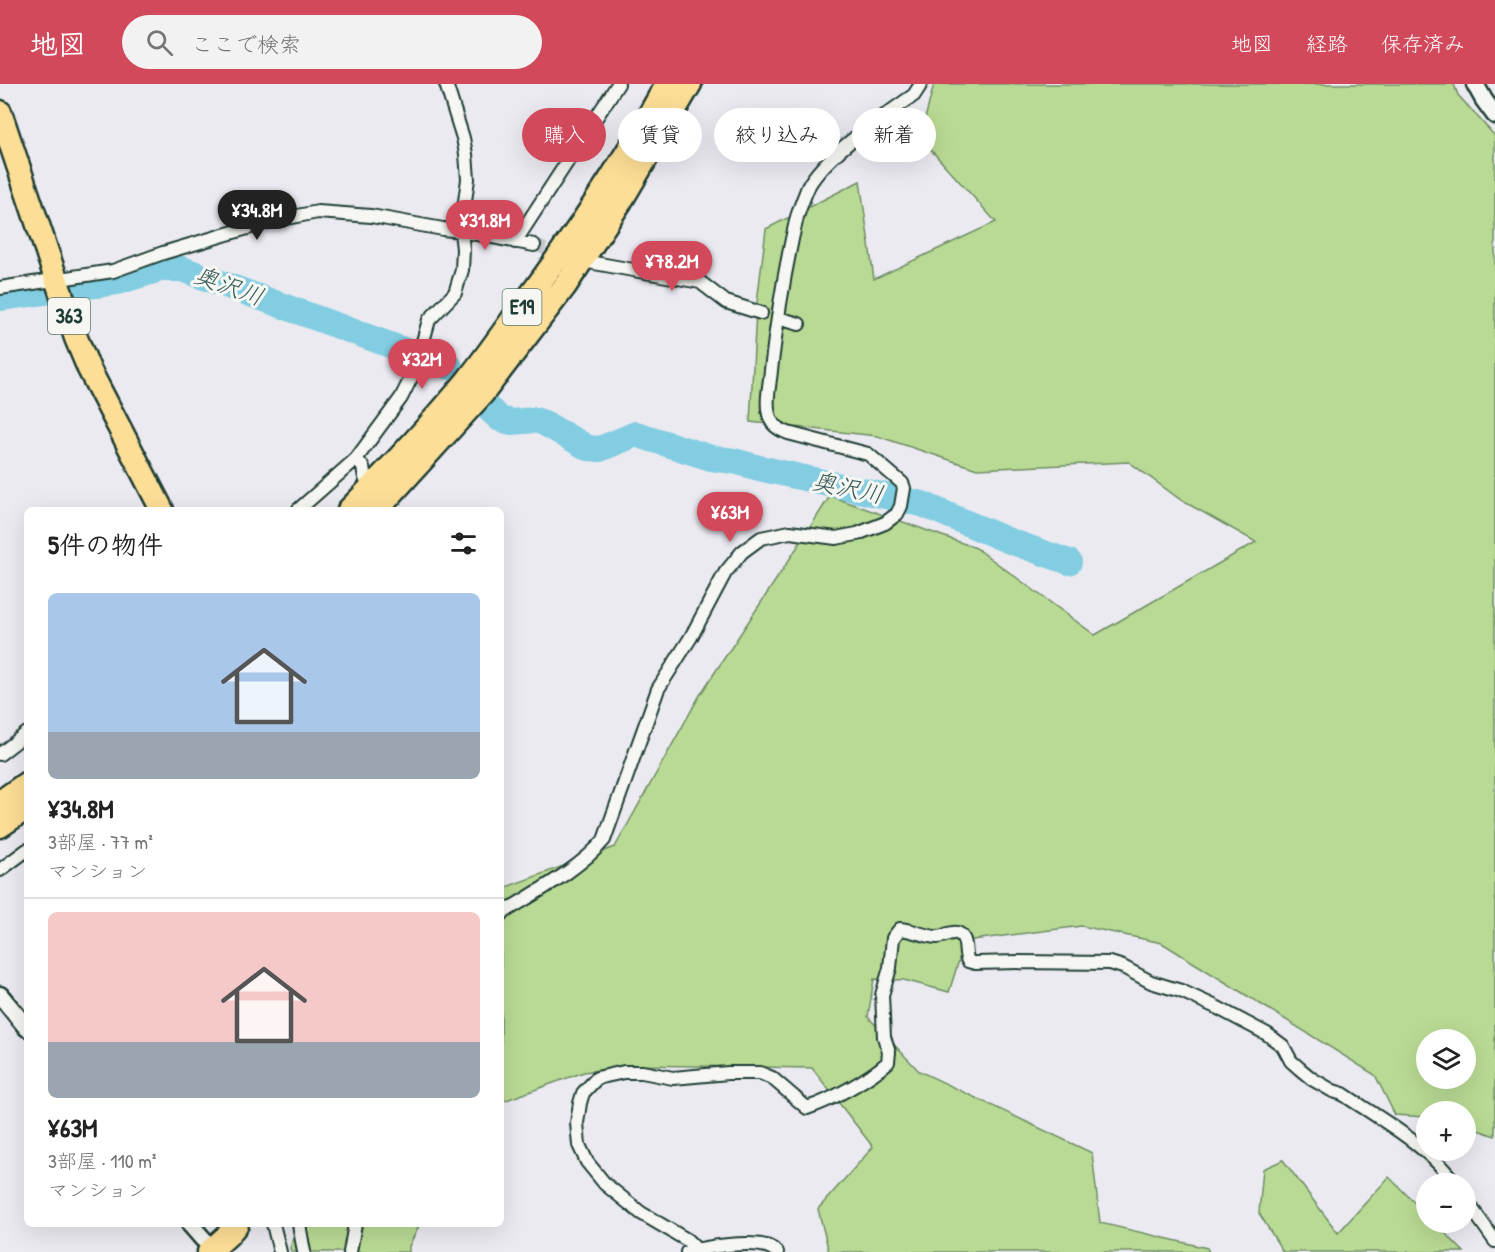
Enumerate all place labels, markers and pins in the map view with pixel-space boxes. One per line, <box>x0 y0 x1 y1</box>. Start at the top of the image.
pin: ¥34.8M <box>208 190 306 241</box>
pin: ¥31.8M <box>436 200 534 251</box>
pin: ¥78.2M <box>623 241 721 292</box>
pin: ¥32M <box>386 339 458 390</box>
pin: ¥63M <box>694 492 766 543</box>

